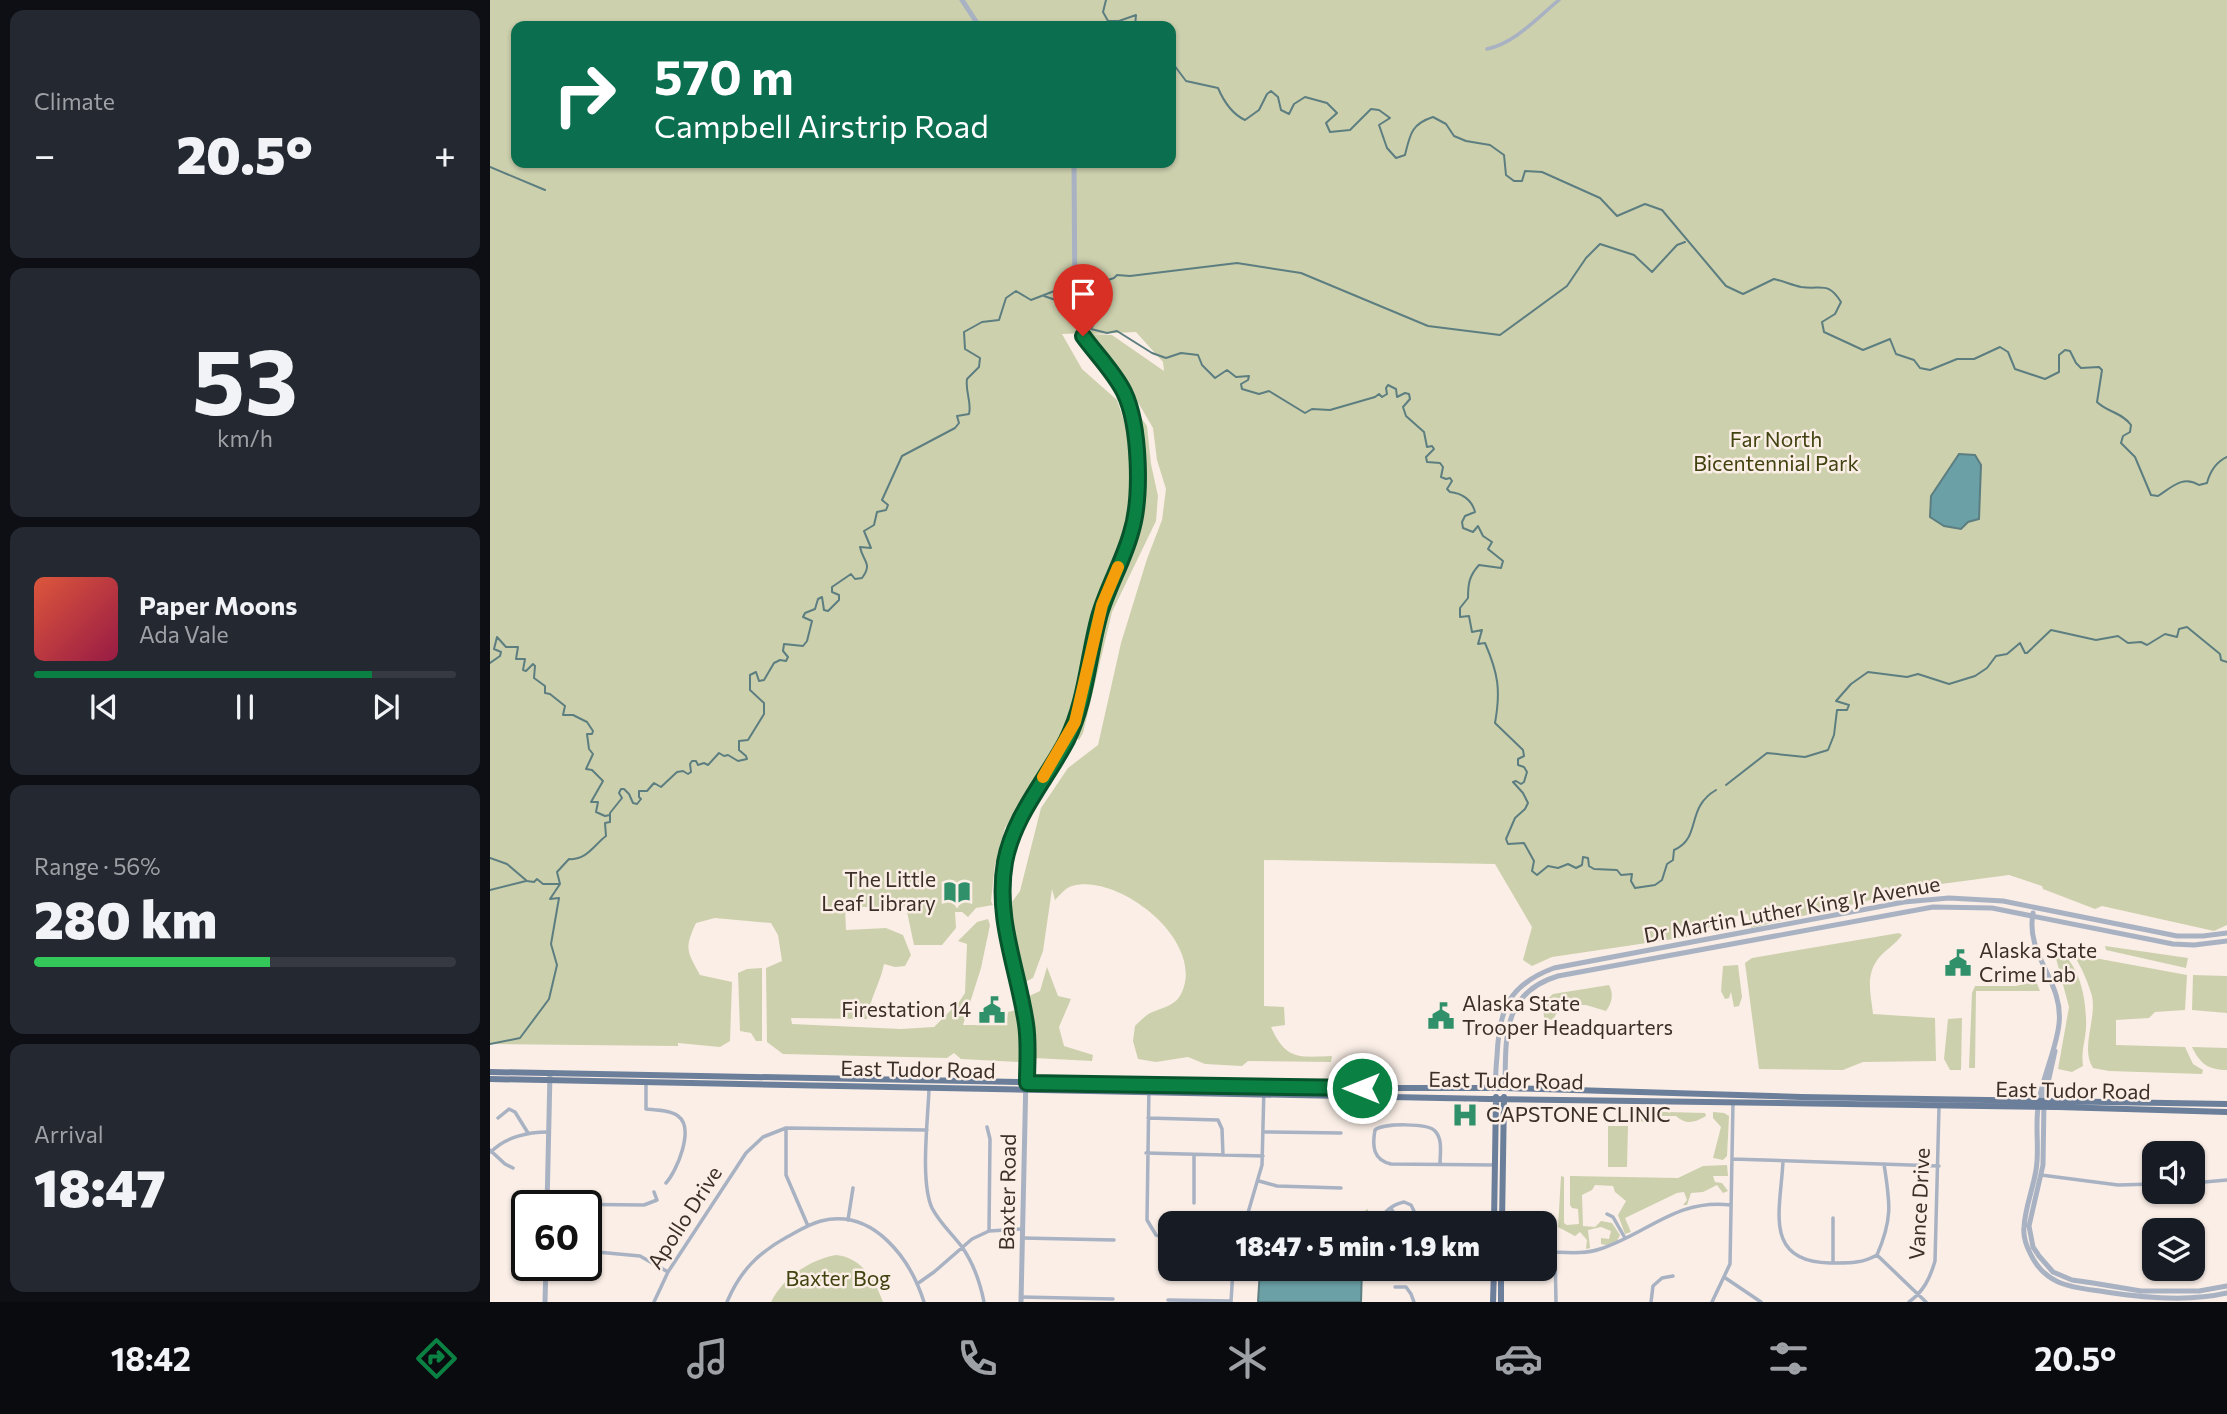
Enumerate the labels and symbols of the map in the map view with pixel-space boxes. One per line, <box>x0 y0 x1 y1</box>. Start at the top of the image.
pin <box>1053 264 1113 336</box>
park label: Far North Bicentennial Park <box>1693 426 1859 475</box>
place label: The Little Leaf Library <box>821 866 936 915</box>
street label: Dr Martin Luther King Jr Avenue <box>1642 870 1942 947</box>
library icon: The Little Leaf Library <box>942 877 972 907</box>
place label: Alaska State Crime Lab <box>1979 937 2097 986</box>
public building icon: Alaska State Crime Lab <box>1943 948 1973 978</box>
place label: Alaska State Trooper Headquarters <box>1462 990 1673 1039</box>
public building icon: Firestation 14 <box>977 995 1007 1025</box>
place label: Firestation 14 <box>841 996 971 1021</box>
public building icon: Alaska State Trooper Headquarters <box>1426 1001 1456 1031</box>
position arrow <box>1325 1051 1399 1125</box>
street label: East Tudor Road <box>840 1055 996 1082</box>
street label: East Tudor Road <box>1428 1066 1584 1093</box>
street label: East Tudor Road <box>1995 1076 2151 1103</box>
hospital icon: CAPSTONE CLINIC <box>1450 1100 1480 1130</box>
place label: CAPSTONE CLINIC <box>1486 1101 1671 1126</box>
street label: Baxter Road <box>993 1133 1020 1251</box>
street label: Vance Drive <box>1903 1147 1934 1261</box>
street label: Apollo Drive <box>641 1161 726 1273</box>
speed limit sign: 60 <box>511 1190 602 1281</box>
park label: Baxter Bog <box>785 1265 891 1290</box>

